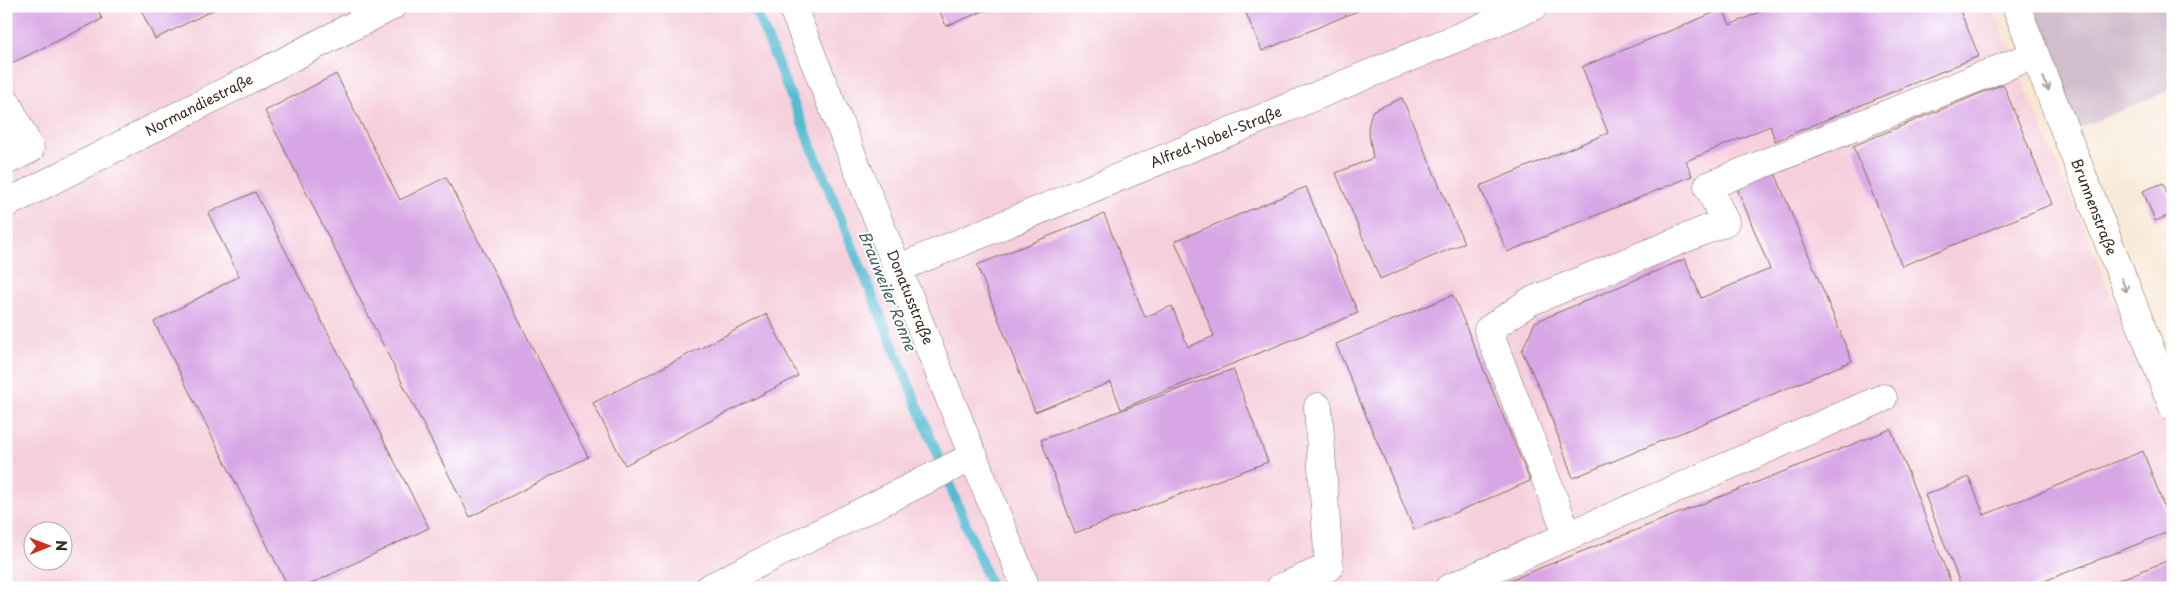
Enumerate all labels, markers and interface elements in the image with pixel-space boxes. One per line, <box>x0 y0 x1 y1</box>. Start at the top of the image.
street label: Normandiestraße <box>141 68 256 141</box>
one-way arrow <box>2042 76 2051 92</box>
street label: Alfred-Nobel-Straße <box>1147 101 1285 173</box>
street label: Brunnenstraße <box>2066 156 2123 258</box>
water label: Brauweiler Ronne <box>854 227 923 355</box>
street label: Donatusstraße <box>882 246 939 347</box>
one-way arrow <box>2120 277 2129 292</box>
north arrow <box>22 522 72 572</box>
text: N <box>51 540 72 551</box>

